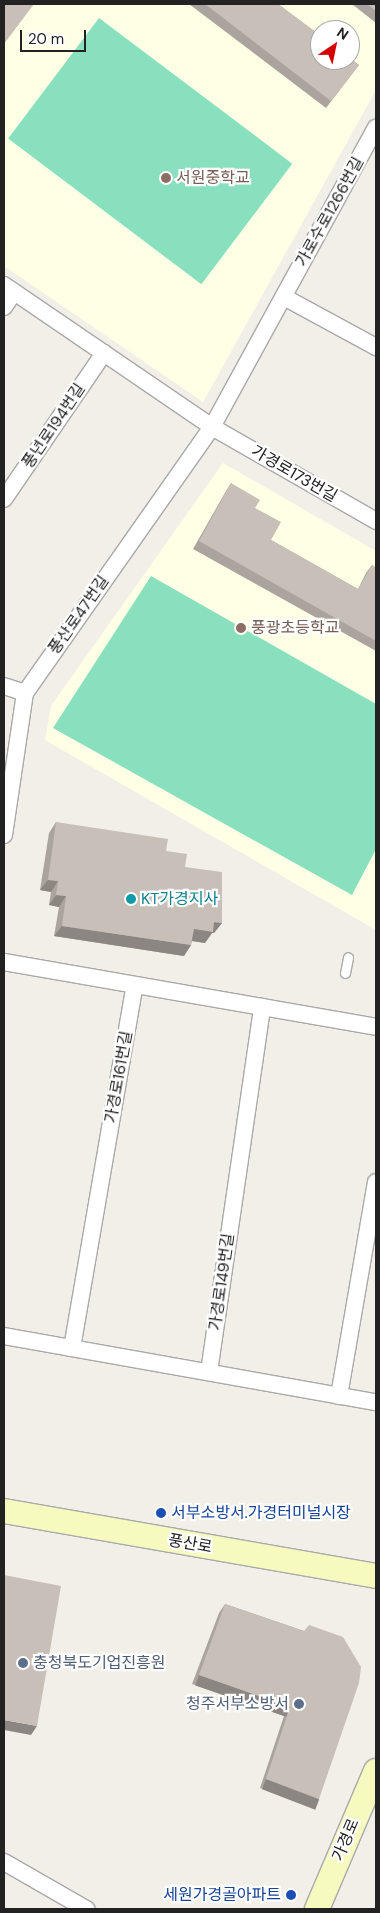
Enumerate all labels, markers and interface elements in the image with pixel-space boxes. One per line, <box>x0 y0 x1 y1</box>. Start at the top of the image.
scale bar <box>22 20 89 52</box>
north arrow <box>310 20 360 70</box>
text: N <box>334 23 352 44</box>
text: 20 m <box>28 29 64 49</box>
street label: 가로수로1266번길 <box>292 154 368 270</box>
place label: 서원중학교 <box>176 168 250 188</box>
marker: 서원중학교 <box>160 172 172 184</box>
street label: 풍년로194번길 <box>19 380 89 472</box>
street label: 가경로173번길 <box>248 442 340 506</box>
street label: 풍산로47번길 <box>45 572 113 658</box>
place label: 풍광초등학교 <box>251 618 339 638</box>
marker: 풍광초등학교 <box>235 622 247 634</box>
place label: KT가경지사 <box>141 889 218 909</box>
marker: KT가경지사 <box>125 893 137 905</box>
street label: 가경로161번길 <box>101 1029 137 1125</box>
street label: 가경로149번길 <box>206 1232 238 1332</box>
place label: 서부소방서.가경터미널시장 <box>171 1503 351 1523</box>
marker: 서부소방서.가경터미널시장 <box>155 1507 167 1519</box>
street label: 풍산로 <box>167 1531 213 1557</box>
place label: 충청북도기업진흥원 <box>33 1653 165 1673</box>
marker: 충청북도기업진흥원 <box>17 1657 29 1669</box>
place label: 청주서부소방서 <box>186 1694 289 1714</box>
marker: 청주서부소방서 <box>293 1698 305 1710</box>
street label: 가경로 <box>329 1816 363 1864</box>
place label: 세원가경골아파트 <box>163 1885 281 1905</box>
marker: 세원가경골아파트 <box>285 1889 297 1901</box>

